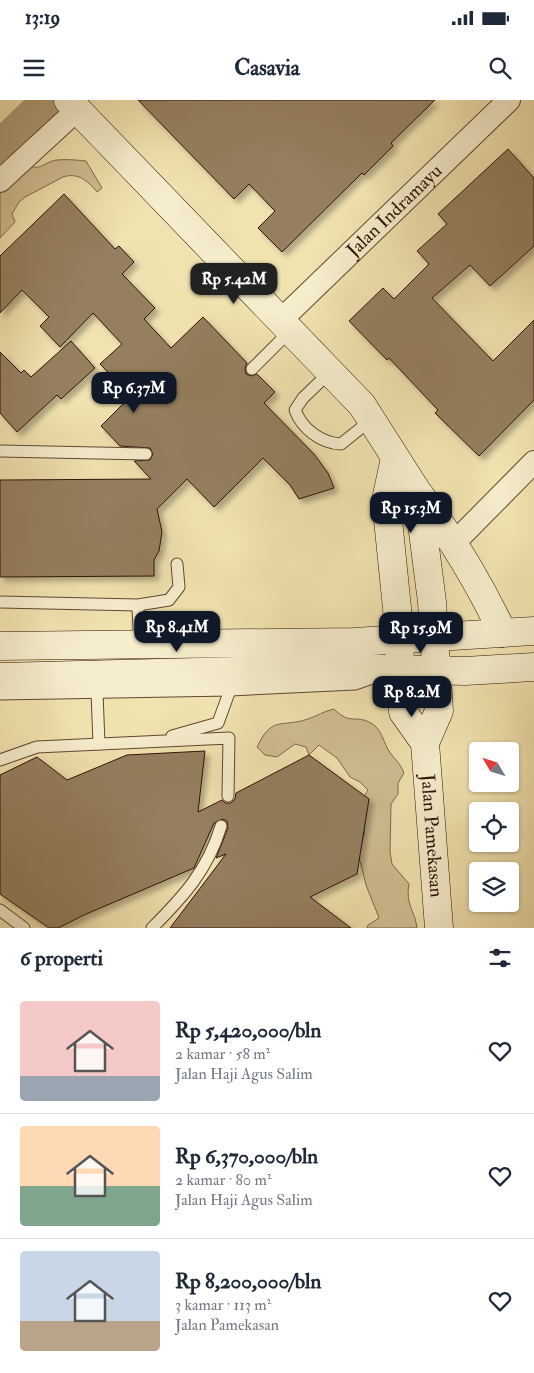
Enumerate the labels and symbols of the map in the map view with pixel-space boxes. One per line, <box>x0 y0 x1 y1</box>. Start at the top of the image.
street label: Jalan Indramayu <box>341 159 447 263</box>
pin: Rp 5.42M <box>182 262 286 305</box>
pin: Rp 6.37M <box>82 372 186 414</box>
pin: Rp 15.3M <box>359 492 463 534</box>
pin: Rp 8.41M <box>125 610 229 653</box>
pin: Rp 15.9M <box>369 612 473 654</box>
pin: Rp 8.2M <box>366 676 458 718</box>
north arrow <box>469 742 519 792</box>
street label: Jalan Pamekasan <box>415 772 449 898</box>

